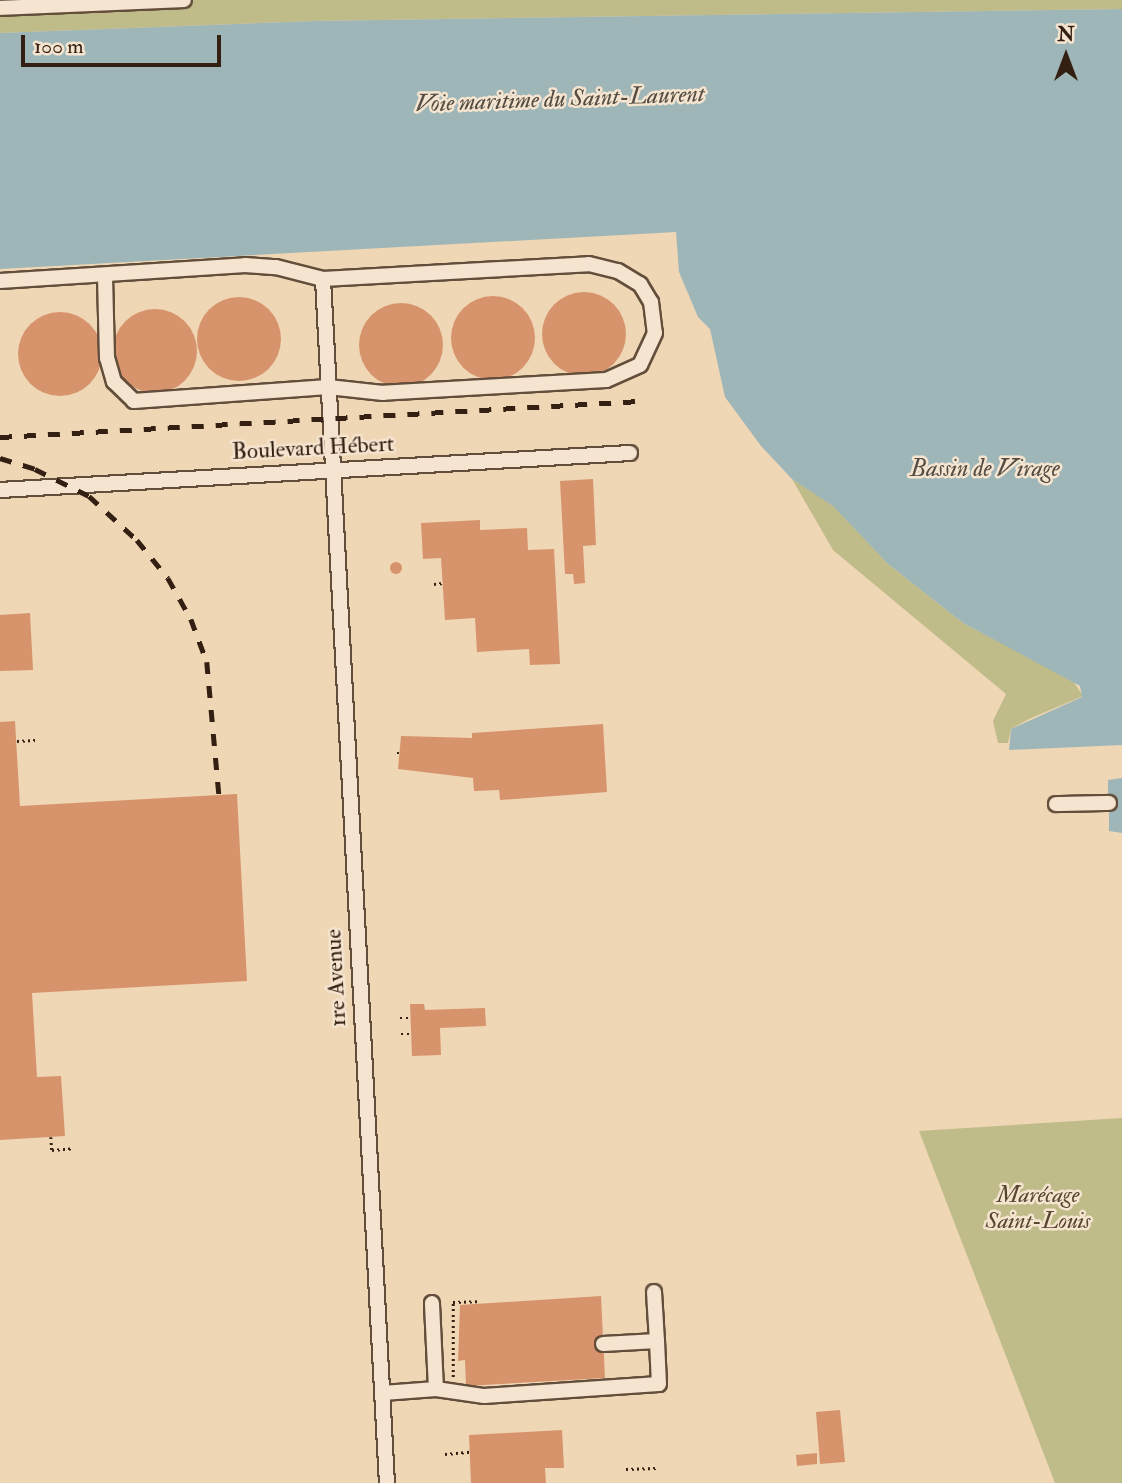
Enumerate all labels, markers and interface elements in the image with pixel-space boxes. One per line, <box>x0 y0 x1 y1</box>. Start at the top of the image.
scale bar <box>24 21 224 65</box>
north arrow <box>1031 21 1101 91</box>
text: N <box>1057 23 1075 47</box>
text: 100 m <box>34 33 84 60</box>
water label: Voie maritime du Saint-Laurent <box>415 80 705 118</box>
street label: Boulevard Hébert <box>231 430 395 466</box>
water label: Bassin de Virage <box>910 455 1060 483</box>
street label: 1re Avenue <box>320 928 352 1028</box>
park label: Marécage Saint-Louis <box>986 1181 1090 1235</box>

